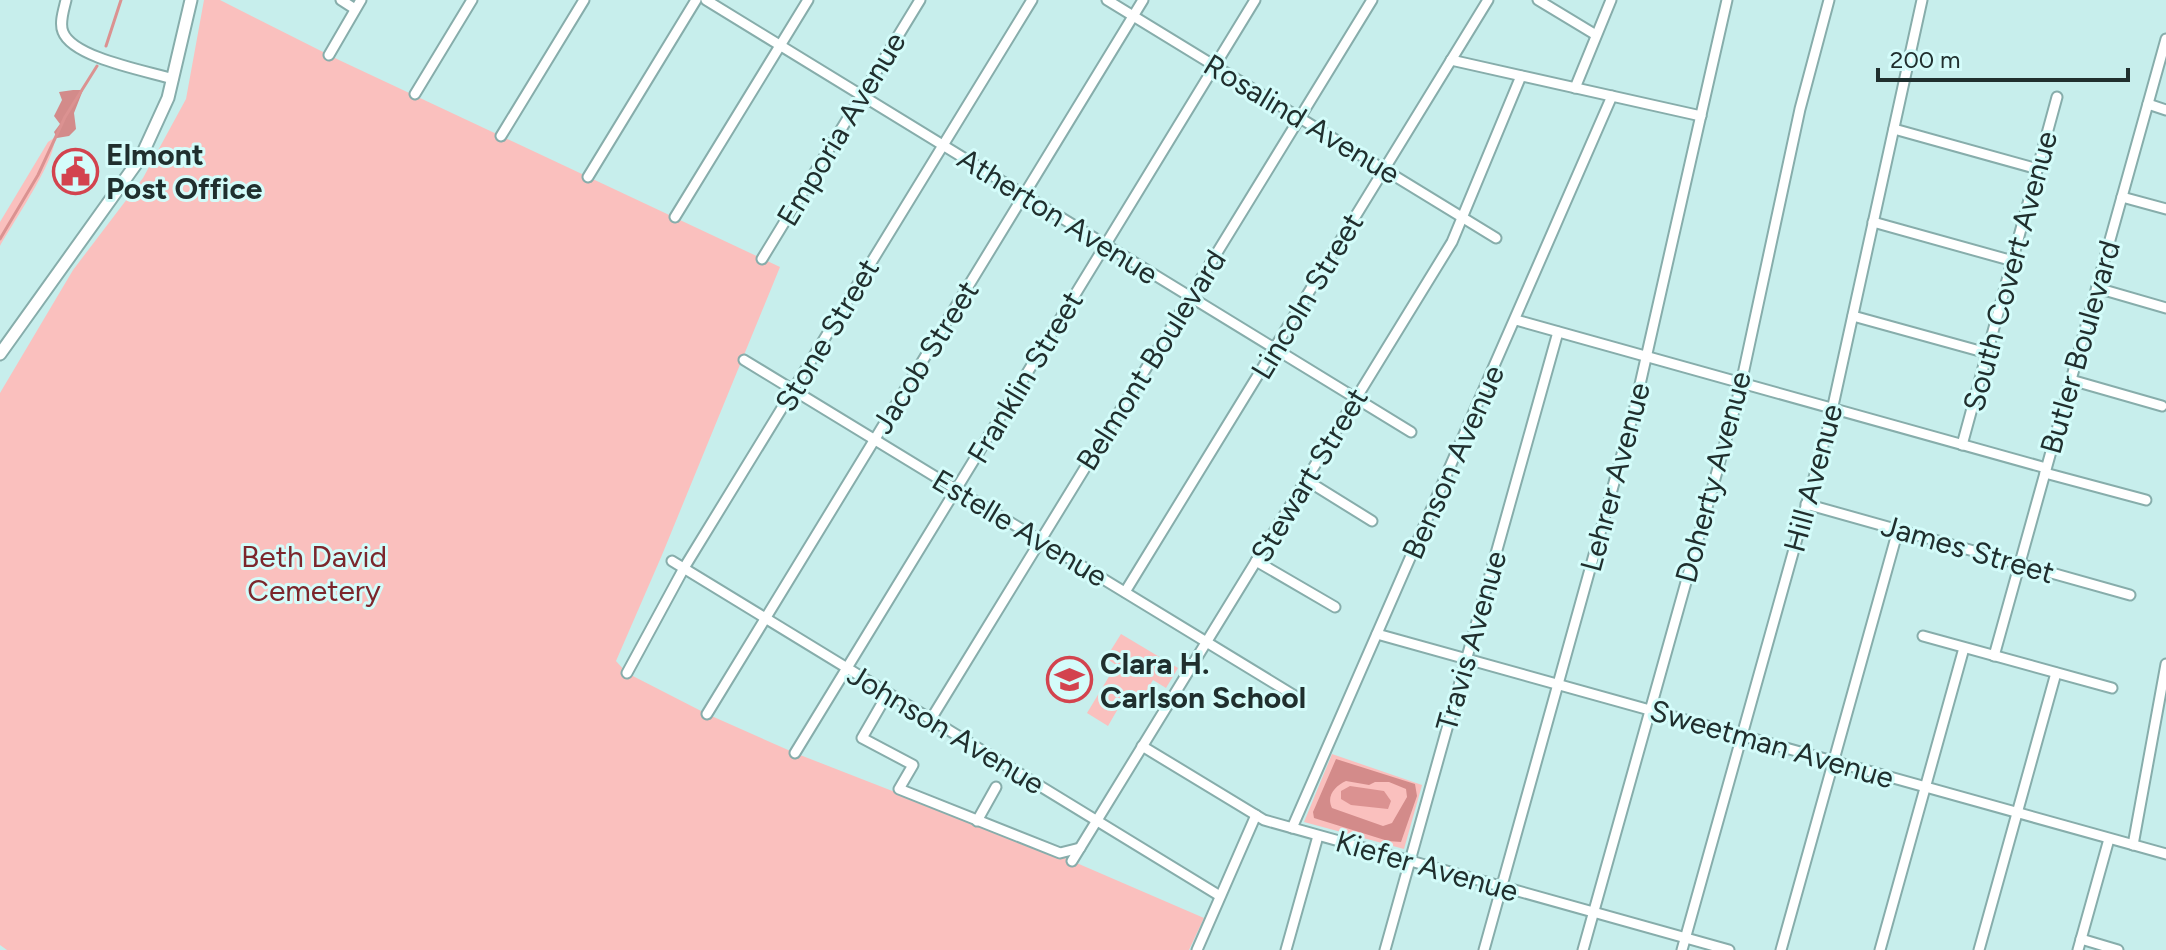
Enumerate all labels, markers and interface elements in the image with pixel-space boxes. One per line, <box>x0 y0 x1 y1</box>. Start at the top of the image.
street label: Emporia Avenue <box>769 25 913 233</box>
scale bar <box>1878 32 2128 82</box>
text: 200 m <box>1890 45 1961 74</box>
street label: Rosalind Avenue <box>1197 46 1407 192</box>
street label: South Covert Avenue <box>1955 127 2065 415</box>
place label: Elmont Post Office <box>106 136 263 207</box>
street label: Atherton Avenue <box>951 140 1165 292</box>
public building icon: Elmont Post Office <box>51 147 99 195</box>
street label: Lincoln Street <box>1243 206 1371 386</box>
street label: Butler Boulevard <box>2032 236 2128 458</box>
street label: Belmont Boulevard <box>1068 243 1234 477</box>
street label: Stone Street <box>767 252 887 418</box>
street label: Jacob Street <box>863 274 987 440</box>
street label: Franklin Street <box>959 284 1091 470</box>
street label: Benson Avenue <box>1394 359 1512 565</box>
street label: Doherty Avenue <box>1667 367 1759 587</box>
street label: Lehrer Avenue <box>1572 378 1658 576</box>
street label: Stewart Street <box>1242 381 1376 569</box>
street label: Hill Avenue <box>1776 400 1850 556</box>
street label: Estelle Avenue <box>926 461 1114 595</box>
street label: James Street <box>1877 507 2059 591</box>
park label: Beth David Cemetery <box>241 538 387 609</box>
street label: Travis Avenue <box>1428 547 1514 735</box>
place label: Clara H. Carlson School <box>1100 645 1306 716</box>
street label: Johnson Avenue <box>841 656 1051 802</box>
school or university icon: Clara H. Carlson School <box>1045 656 1093 704</box>
street label: Sweetman Avenue <box>1646 691 1898 797</box>
street label: Kiefer Avenue <box>1332 822 1522 910</box>

